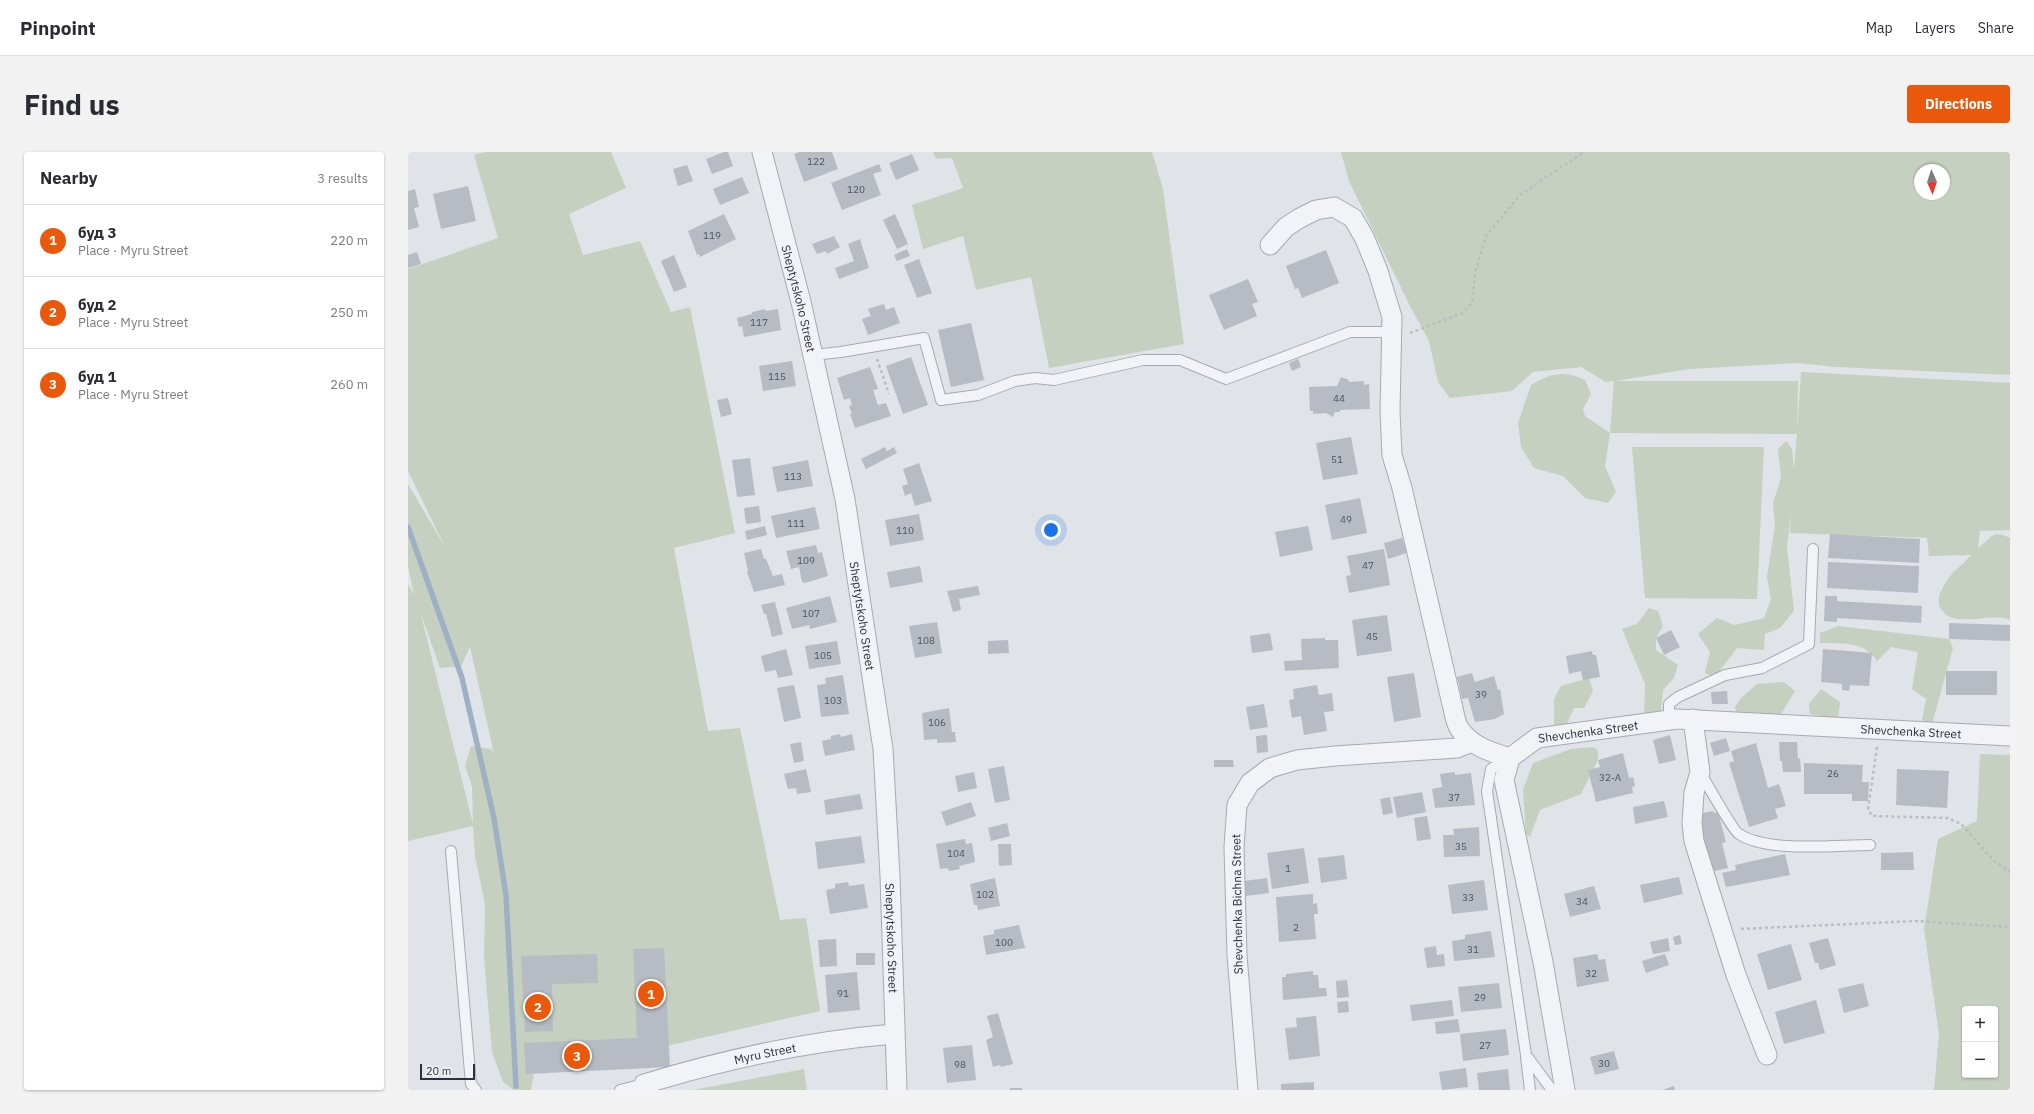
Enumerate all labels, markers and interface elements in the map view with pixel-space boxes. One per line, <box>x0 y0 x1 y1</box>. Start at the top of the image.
text: Pinpoint <box>20 16 96 40</box>
text: Map <box>1866 19 1893 37</box>
text: Layers <box>1915 19 1956 37</box>
text: Share <box>1978 19 2014 37</box>
button: Directions <box>1907 85 2010 123</box>
text: Find us <box>24 86 120 123</box>
house number: 122 <box>807 155 825 168</box>
north arrow <box>1914 164 1950 200</box>
text: Nearby <box>40 167 98 189</box>
text: 3 results <box>317 170 368 187</box>
house number: 120 <box>847 183 865 196</box>
text: буд 3 <box>78 223 116 242</box>
house number: 119 <box>703 229 721 242</box>
text: 1 <box>49 232 57 249</box>
text: 220 m <box>330 232 368 249</box>
text: Place · Myru Street <box>78 242 188 259</box>
street label: Sheptytskoho Street <box>779 243 819 353</box>
text: буд 2 <box>78 295 116 314</box>
text: 2 <box>49 304 57 321</box>
text: 250 m <box>330 304 368 321</box>
text: Place · Myru Street <box>78 314 188 331</box>
house number: 117 <box>750 316 768 329</box>
text: буд 1 <box>78 367 116 386</box>
house number: 115 <box>768 370 786 383</box>
text: 3 <box>49 376 57 393</box>
text: 260 m <box>330 376 368 393</box>
text: Place · Myru Street <box>78 386 188 403</box>
house number: 44 <box>1333 392 1345 405</box>
house number: 51 <box>1331 453 1343 466</box>
house number: 113 <box>784 470 802 483</box>
house number: 49 <box>1340 513 1352 526</box>
house number: 111 <box>787 517 805 530</box>
your location <box>1041 520 1061 540</box>
house number: 110 <box>896 524 914 537</box>
house number: 109 <box>797 554 815 567</box>
house number: 47 <box>1362 559 1374 572</box>
street label: Sheptytskoho Street <box>847 560 878 671</box>
house number: 107 <box>802 607 820 620</box>
house number: 45 <box>1366 630 1378 643</box>
house number: 108 <box>917 634 935 647</box>
house number: 105 <box>814 649 832 662</box>
house number: 39 <box>1475 688 1487 701</box>
house number: 103 <box>824 694 842 707</box>
house number: 106 <box>928 716 946 729</box>
street label: Shevchenka Street <box>1537 717 1639 745</box>
street label: Shevchenka Street <box>1860 721 1962 741</box>
house number: 26 <box>1827 767 1839 780</box>
house number: 32-А <box>1599 771 1622 784</box>
house number: 37 <box>1448 791 1460 804</box>
street label: Shevchenka Bichna Street <box>1228 834 1246 974</box>
house number: 35 <box>1455 840 1467 853</box>
house number: 104 <box>947 847 965 860</box>
house number: 1 <box>1285 862 1291 875</box>
street label: Sheptytskoho Street <box>883 883 901 993</box>
house number: 102 <box>976 888 994 901</box>
house number: 33 <box>1462 891 1474 904</box>
house number: 34 <box>1576 895 1588 908</box>
house number: 2 <box>1293 921 1299 934</box>
house number: 100 <box>995 936 1013 949</box>
house number: 31 <box>1467 943 1479 956</box>
house number: 32 <box>1585 967 1597 980</box>
pin: 1 <box>638 979 664 1009</box>
house number: 91 <box>837 987 849 1000</box>
house number: 29 <box>1474 991 1486 1004</box>
pin: 2 <box>525 992 551 1022</box>
map controls <box>1962 1006 1998 1078</box>
button: + <box>1962 1006 1998 1042</box>
street label: Myru Street <box>733 1039 797 1067</box>
house number: 27 <box>1479 1039 1491 1052</box>
pin: 3 <box>564 1041 590 1071</box>
button: − <box>1962 1042 1998 1078</box>
house number: 30 <box>1598 1057 1610 1070</box>
house number: 98 <box>954 1058 966 1071</box>
scale bar <box>420 1062 475 1081</box>
text: 20 m <box>426 1064 451 1078</box>

